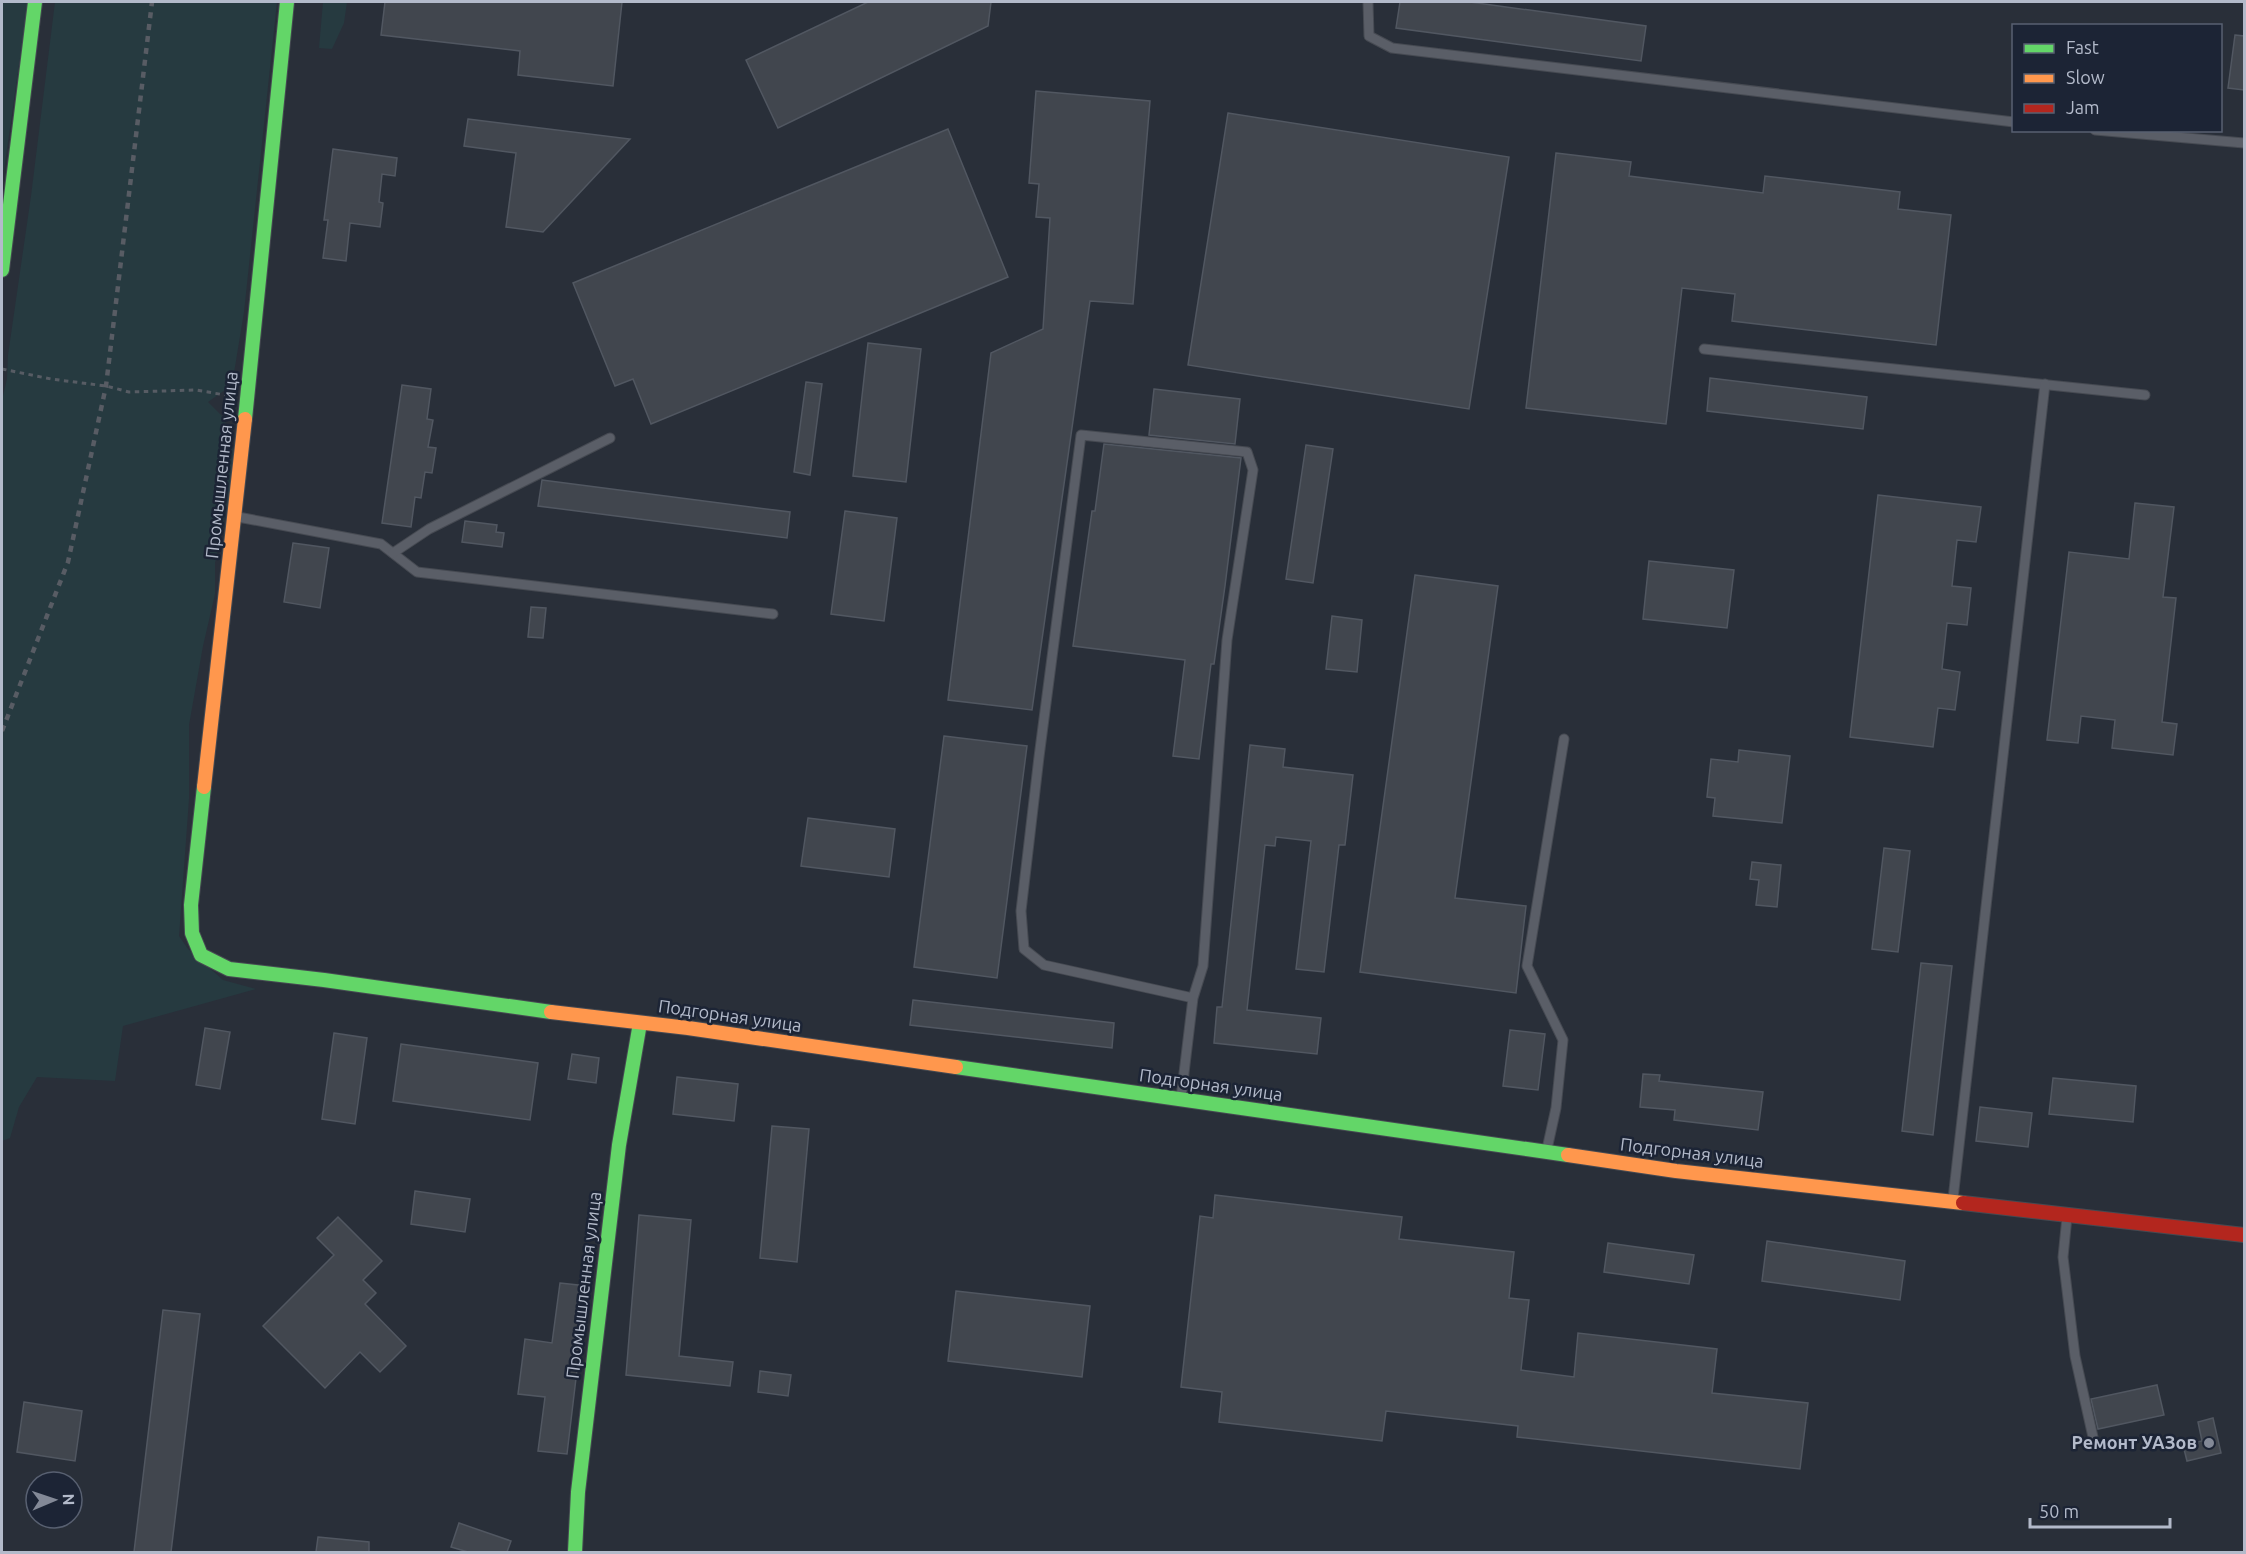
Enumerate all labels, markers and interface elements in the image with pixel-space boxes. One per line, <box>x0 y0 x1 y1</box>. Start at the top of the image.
legend <box>2012 24 2222 132</box>
text: Fast <box>2066 37 2099 57</box>
text: Slow <box>2066 67 2105 87</box>
text: Jam <box>2066 97 2100 117</box>
street label: Промышленная улица <box>201 370 241 560</box>
street label: Подгорная улица <box>657 995 803 1035</box>
street label: Подгорная улица <box>1138 1064 1284 1104</box>
street label: Подгорная улица <box>1619 1133 1765 1171</box>
street label: Промышленная улица <box>562 1190 604 1380</box>
place label: Ремонт УАЗов <box>2072 1432 2197 1452</box>
marker: Ремонт УАЗов <box>2202 1436 2216 1450</box>
north arrow <box>24 1470 84 1530</box>
scale bar <box>2030 1491 2170 1529</box>
text: N <box>60 1493 78 1506</box>
text: 50 m <box>2039 1501 2079 1521</box>

